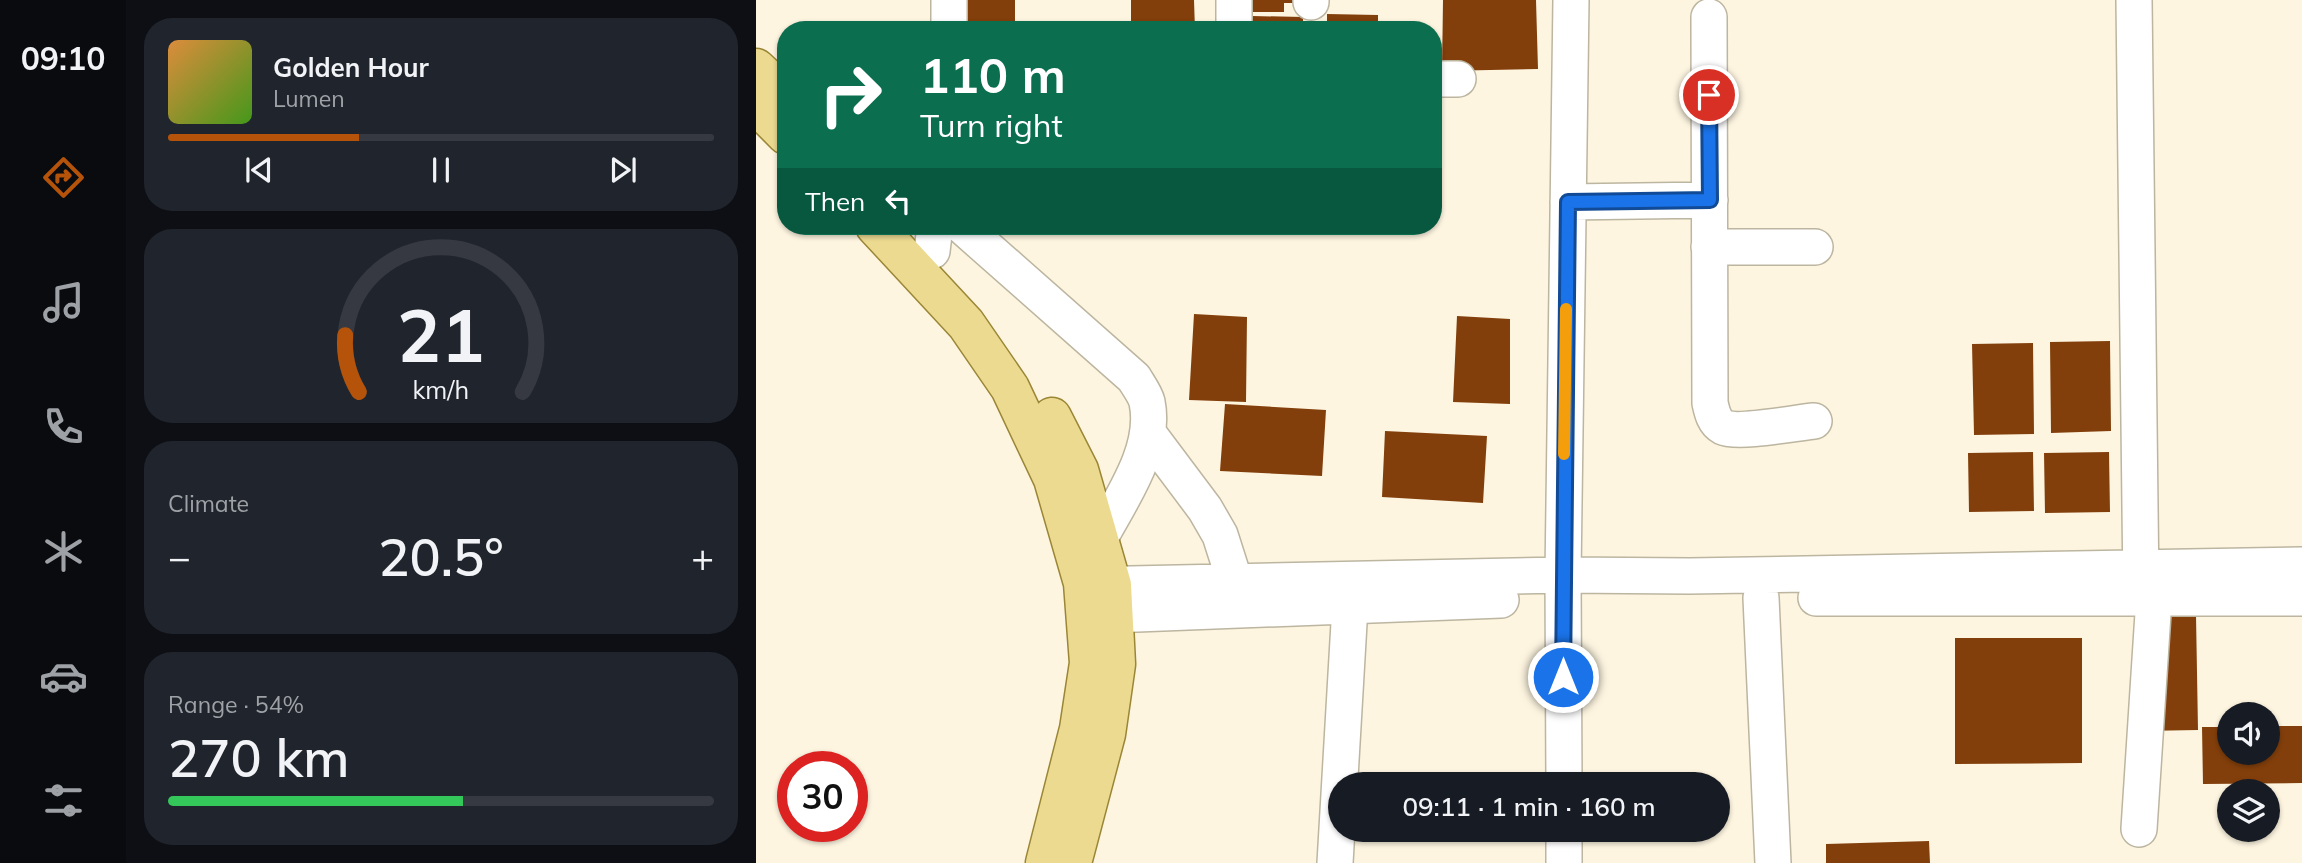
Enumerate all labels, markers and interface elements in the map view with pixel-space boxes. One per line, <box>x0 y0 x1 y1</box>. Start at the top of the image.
text: 09:10 <box>21 38 105 78</box>
text: 110 m <box>920 44 1066 105</box>
icon: right <box>805 49 896 140</box>
text: Golden Hour <box>273 51 429 84</box>
pin <box>1679 65 1739 125</box>
icon: arrive <box>1690 76 1728 114</box>
text: Lumen <box>273 84 345 113</box>
text: Turn right <box>920 105 1063 145</box>
icon: previous <box>240 151 278 189</box>
icon: pause <box>422 151 460 189</box>
icon: next <box>604 151 642 189</box>
icon: directions <box>39 153 88 202</box>
icon: left <box>879 182 917 220</box>
text: Then <box>805 185 865 218</box>
icon: music <box>39 278 88 327</box>
text: 21 <box>397 289 485 380</box>
text: km/h <box>413 374 469 405</box>
icon: phone <box>39 402 88 451</box>
text: Climate <box>168 489 249 518</box>
text: 20.5° <box>378 524 504 589</box>
icon: climate <box>39 527 88 576</box>
text: − <box>168 533 191 581</box>
text: + <box>691 533 714 581</box>
position arrow <box>1526 640 1600 714</box>
icon: car <box>39 652 88 701</box>
text: Range · 54% <box>168 690 304 719</box>
map controls <box>2217 702 2280 842</box>
button: sound <box>2217 702 2280 765</box>
text: 270 km <box>168 725 349 790</box>
speed limit sign: 30 <box>777 751 868 842</box>
icon: filters <box>39 776 88 825</box>
button: layers <box>2217 779 2280 842</box>
text: 09:11 · 1 min · 160 m <box>1402 790 1656 823</box>

